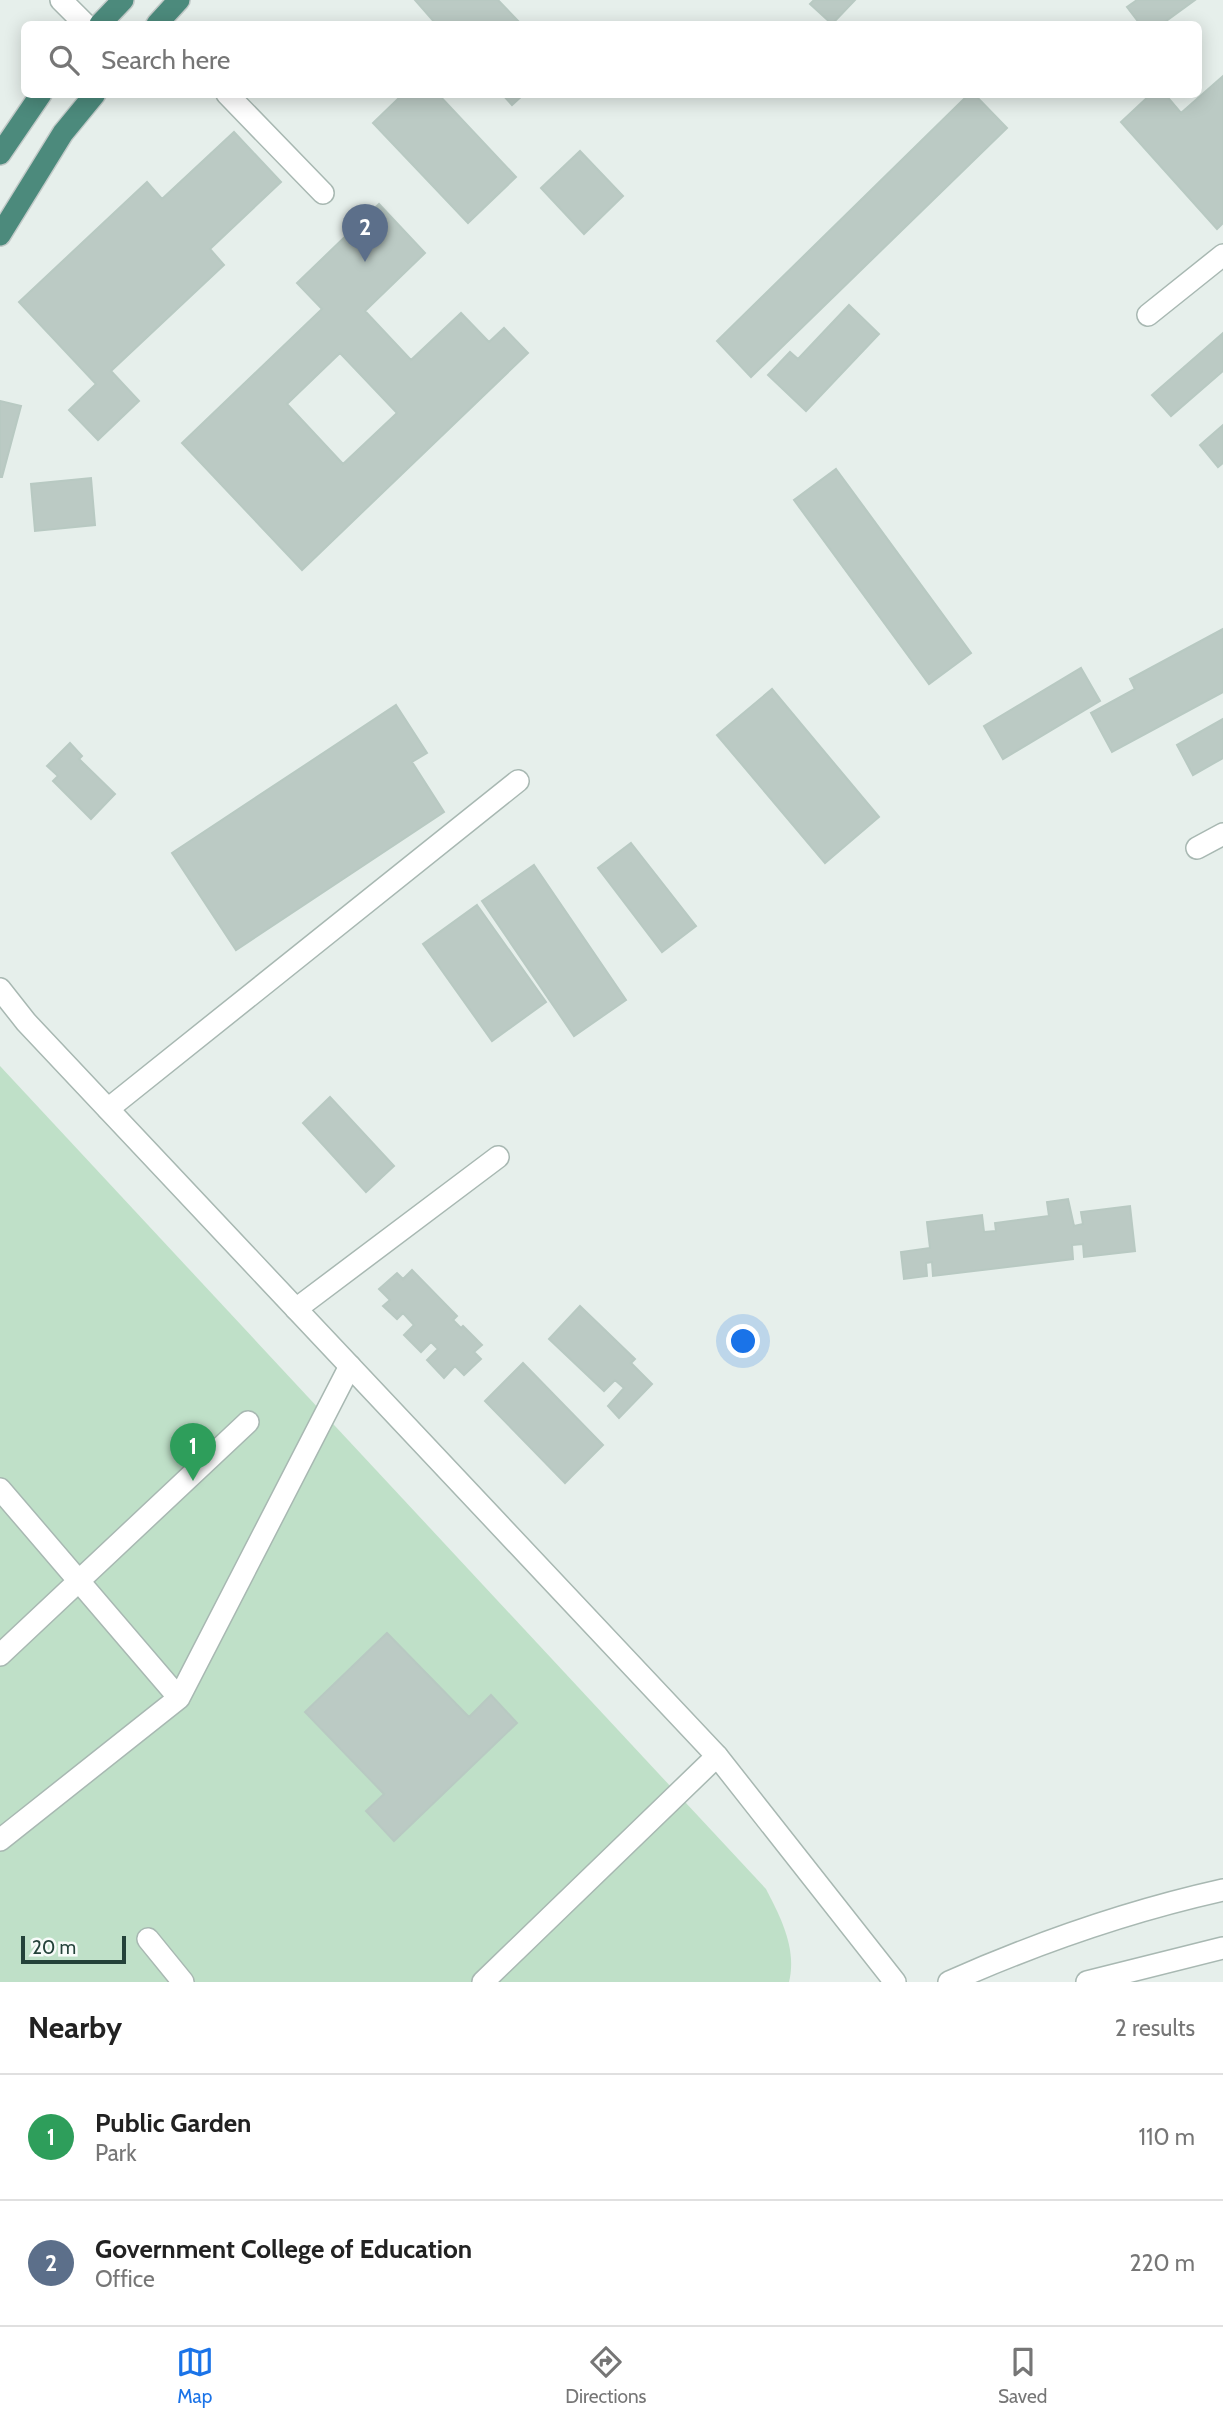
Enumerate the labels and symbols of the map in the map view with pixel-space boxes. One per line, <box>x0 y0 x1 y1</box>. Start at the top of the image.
pin: 2 <box>342 204 388 262</box>
your location <box>726 1324 760 1358</box>
pin: 1 <box>170 1423 216 1481</box>
scale bar <box>21 1933 126 1965</box>

